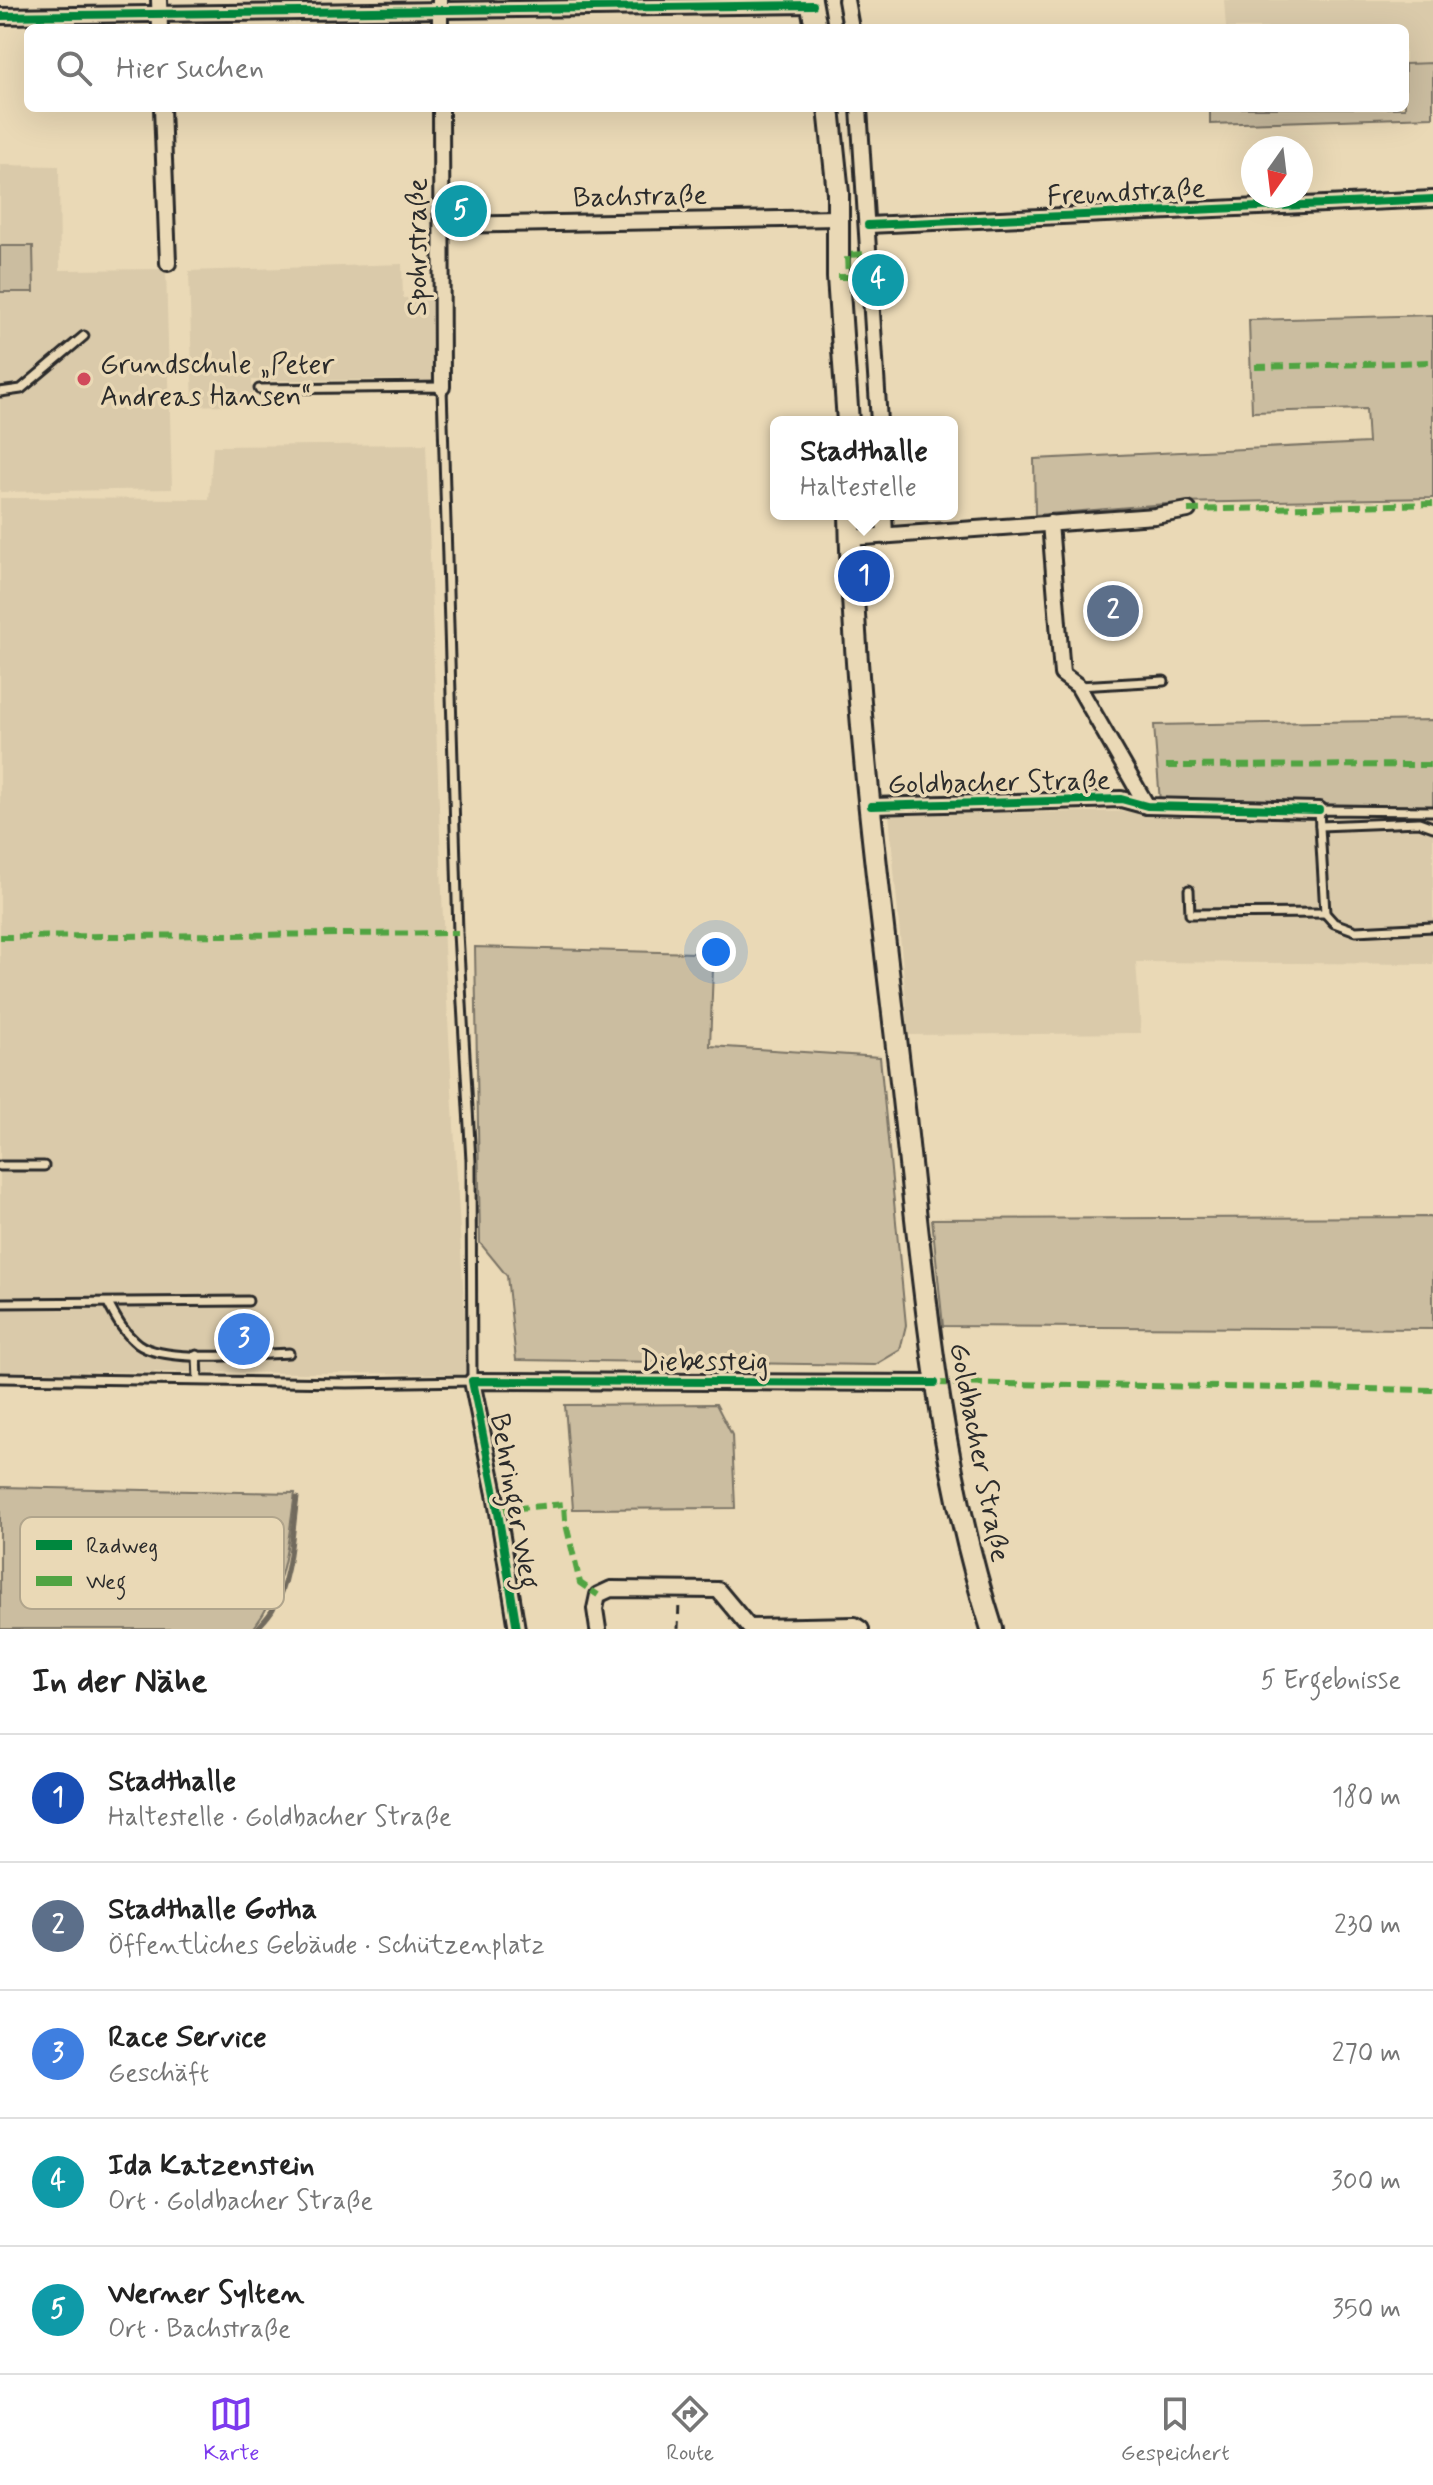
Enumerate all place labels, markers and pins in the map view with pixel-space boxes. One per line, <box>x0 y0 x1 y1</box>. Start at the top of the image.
pin: 5 <box>435 181 487 241</box>
pin: 4 <box>852 250 904 310</box>
place label: Grundschule „Peter Andreas Hansen“ <box>100 347 335 416</box>
marker: Grundschule „Peter Andreas Hansen“ <box>75 370 93 388</box>
pin: 1 <box>838 546 890 606</box>
pin: 2 <box>1087 581 1139 641</box>
pin: 3 <box>218 1309 270 1369</box>

